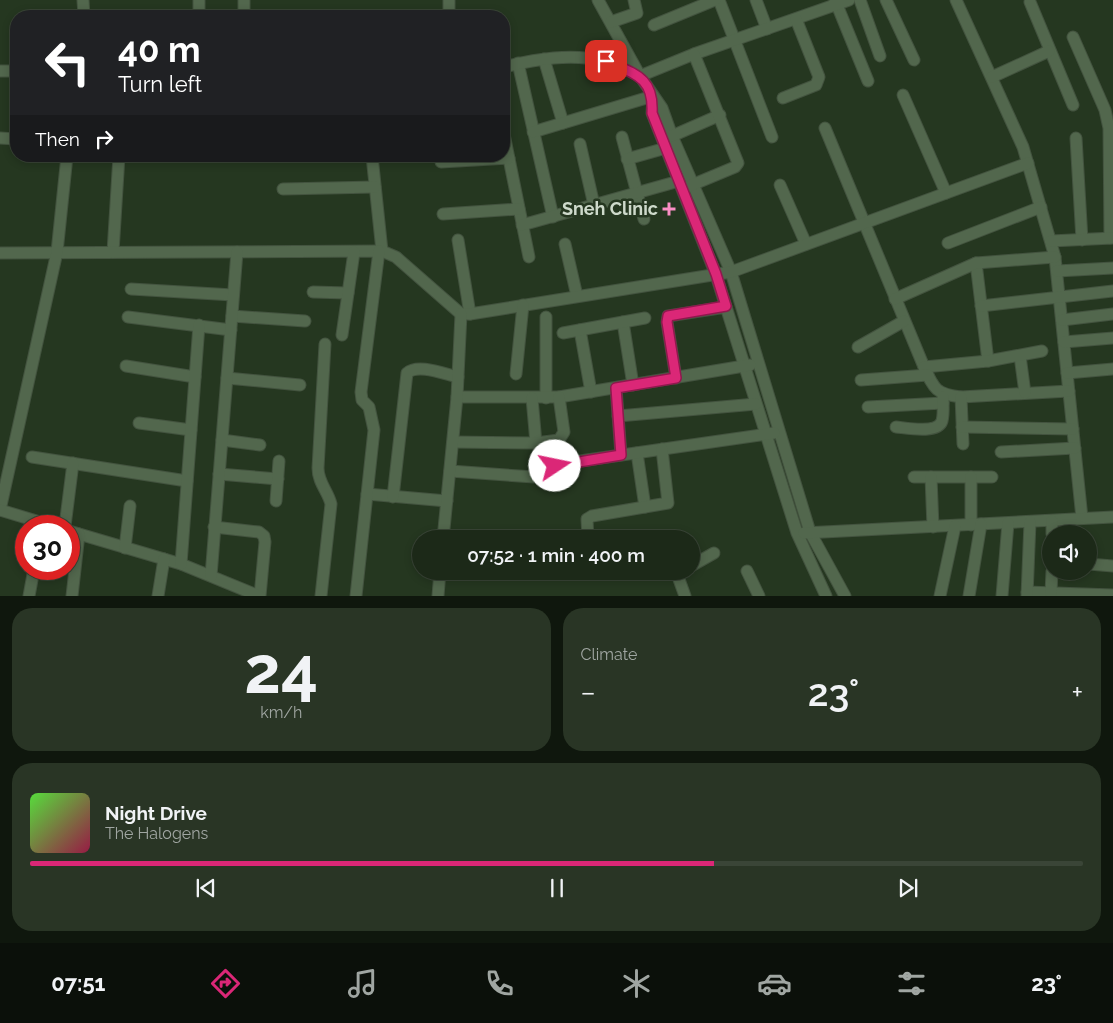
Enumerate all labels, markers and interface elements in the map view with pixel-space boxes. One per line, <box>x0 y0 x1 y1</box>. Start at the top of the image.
text: 40 m <box>118 29 200 70</box>
icon: left <box>35 30 100 95</box>
pin <box>585 40 627 82</box>
icon: arrive <box>592 47 620 75</box>
text: Turn left <box>118 71 202 97</box>
icon: right <box>90 125 118 153</box>
text: Then <box>35 128 80 150</box>
place label: Sneh Clinic <box>562 198 658 219</box>
marker: Sneh Clinic <box>662 202 676 216</box>
position arrow <box>528 439 580 491</box>
speed limit sign: 30 <box>15 515 80 580</box>
map controls <box>1042 525 1097 580</box>
button: sound <box>1042 525 1097 580</box>
text: 07:52 · 1 min · 400 m <box>467 544 645 566</box>
text: 24 <box>244 632 318 708</box>
text: Climate <box>581 645 637 664</box>
text: 23° <box>808 670 859 715</box>
text: − <box>581 676 596 709</box>
text: + <box>1071 676 1083 709</box>
text: km/h <box>260 703 302 722</box>
text: Night Drive <box>105 802 207 824</box>
text: The Halogens <box>105 824 208 843</box>
icon: previous <box>192 874 220 902</box>
icon: pause <box>543 874 571 902</box>
icon: next <box>894 874 922 902</box>
icon: directions <box>208 966 243 1001</box>
icon: music <box>345 966 380 1001</box>
icon: phone <box>482 966 517 1001</box>
icon: climate <box>619 966 654 1001</box>
icon: car <box>757 966 792 1001</box>
icon: filters <box>894 966 929 1001</box>
text: 07:51 <box>51 970 105 996</box>
text: 23° <box>1031 970 1062 996</box>

